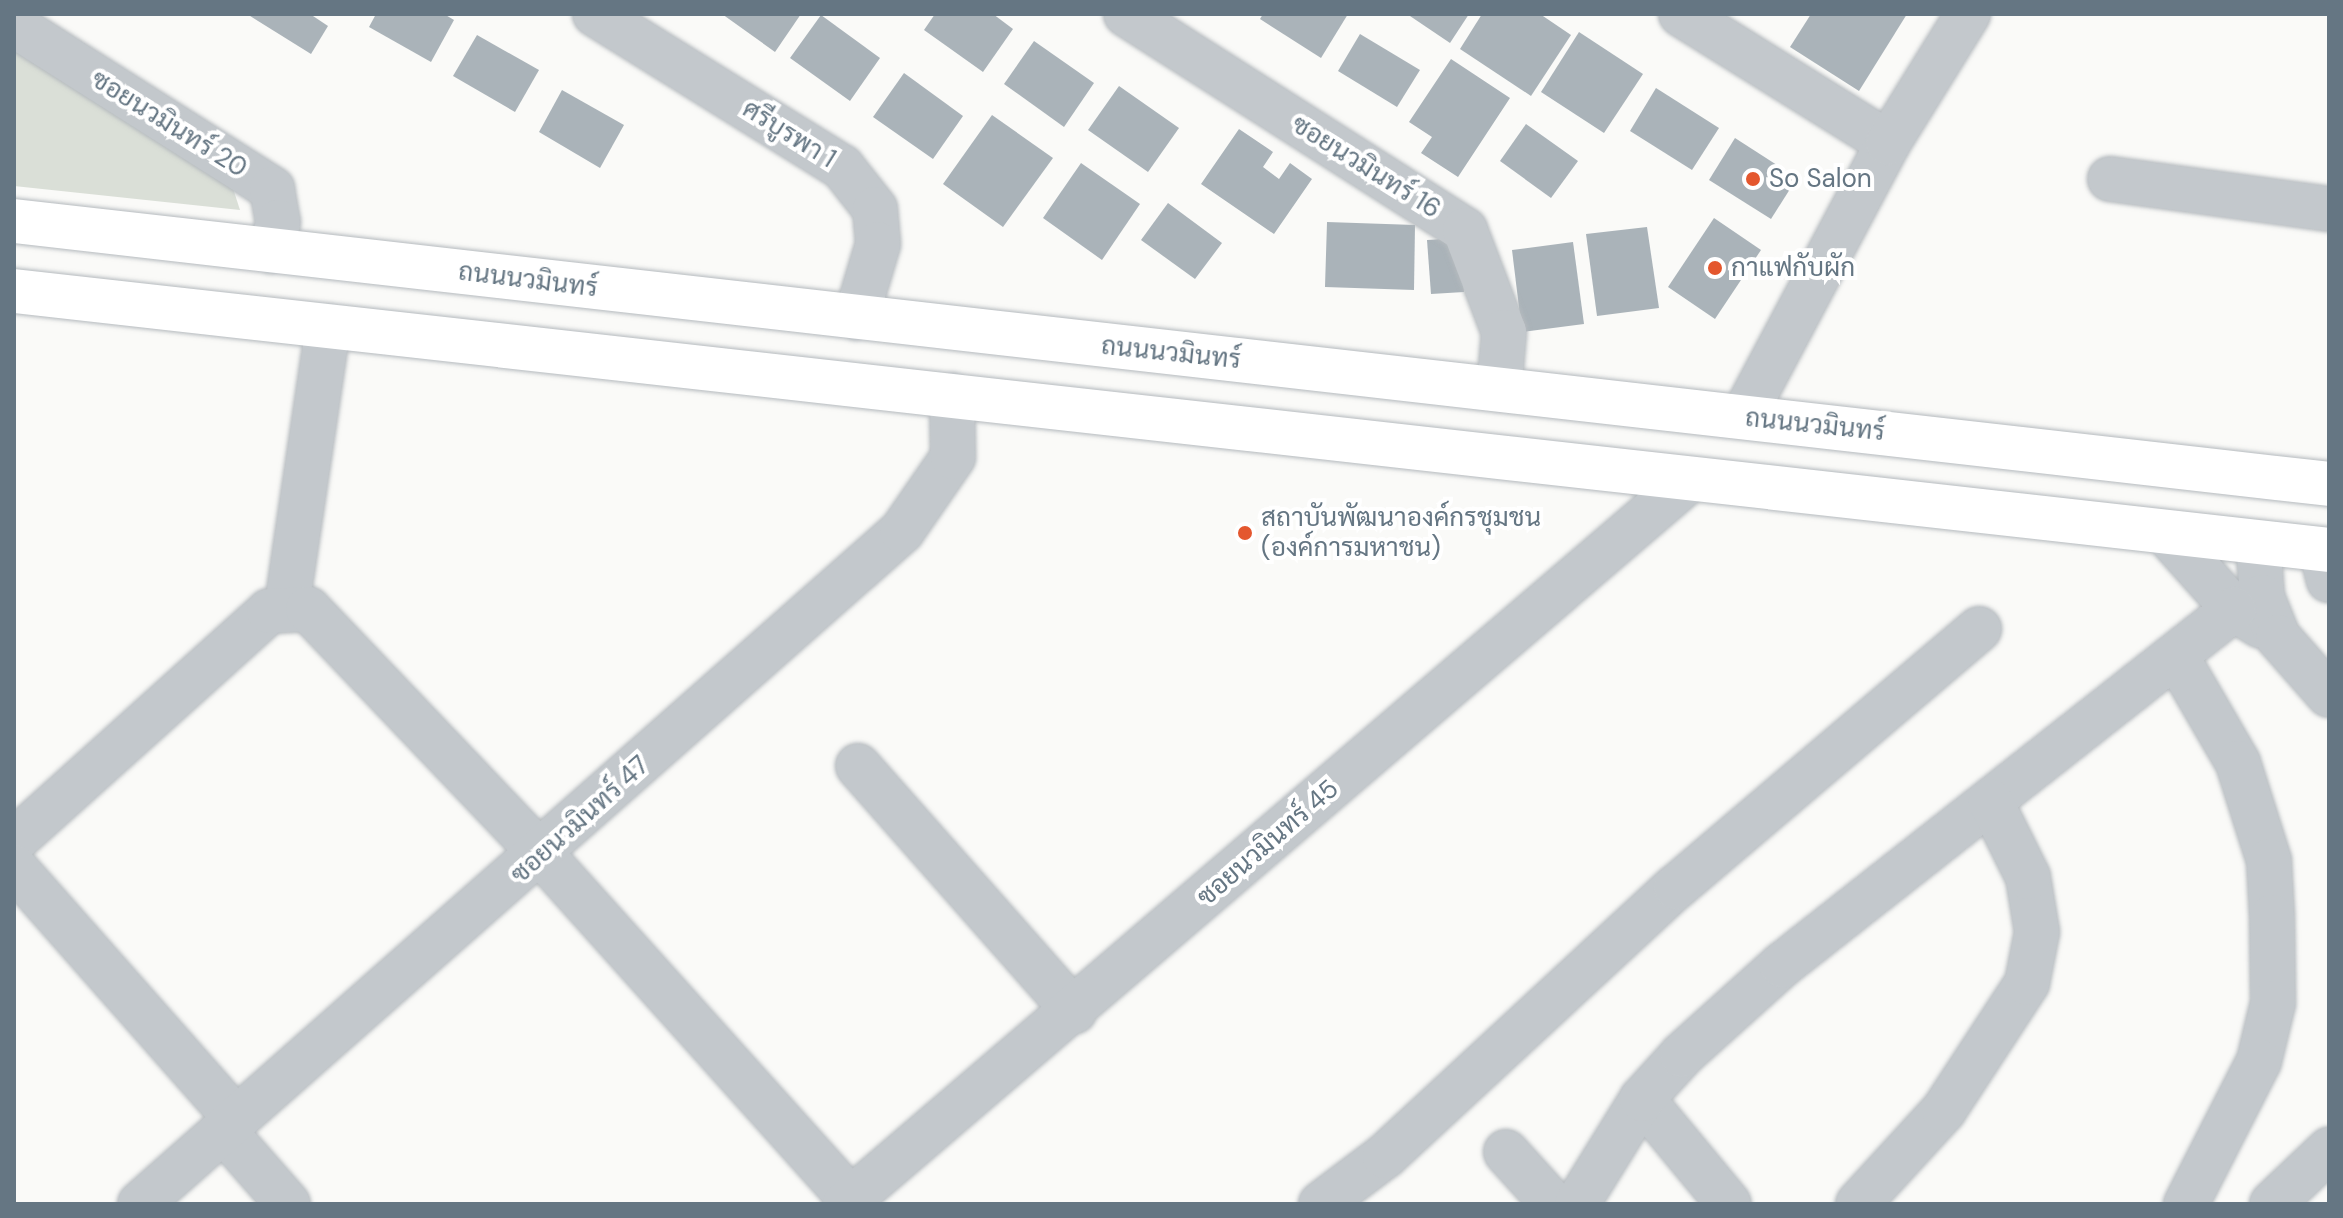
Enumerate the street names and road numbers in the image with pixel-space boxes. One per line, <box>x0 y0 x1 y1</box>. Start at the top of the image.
street label: ซอยนวมินทร์ 20 <box>85 64 253 184</box>
street label: ศรีบูรพา 1 <box>737 93 841 175</box>
street label: ซอยนวมินทร์ 16 <box>1286 109 1446 225</box>
street label: ถนนนวมินทร์ <box>456 256 600 304</box>
street label: ถนนนวมินทร์ <box>1100 330 1242 376</box>
street label: ถนนนวมินทร์ <box>1744 402 1886 448</box>
street label: ซอยนวมินทร์ 47 <box>505 750 655 890</box>
street label: ซอยนวมินทร์ 45 <box>1191 773 1345 913</box>

